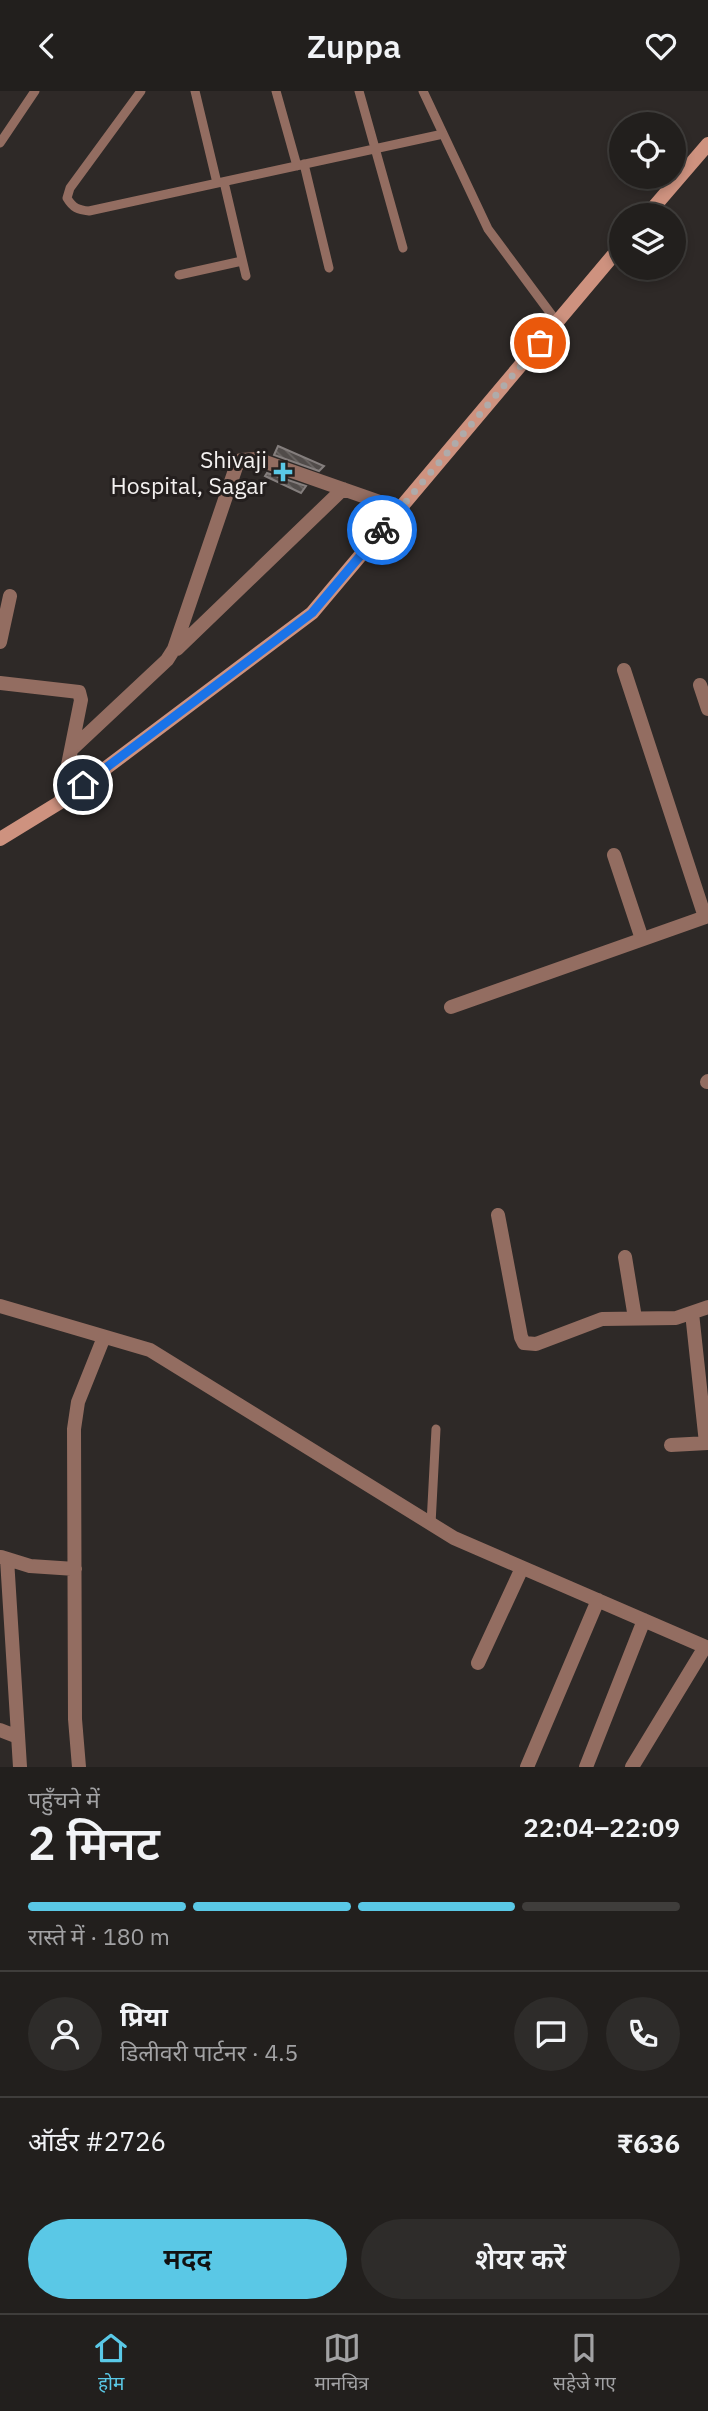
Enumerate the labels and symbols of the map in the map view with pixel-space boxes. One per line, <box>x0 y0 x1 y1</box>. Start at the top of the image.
pin <box>510 313 570 373</box>
place label: Shivaji Hospital, Sagar <box>111 444 268 500</box>
marker: Shivaji Hospital, Sagar <box>273 462 293 482</box>
courier <box>347 495 417 565</box>
pin <box>53 755 113 815</box>

